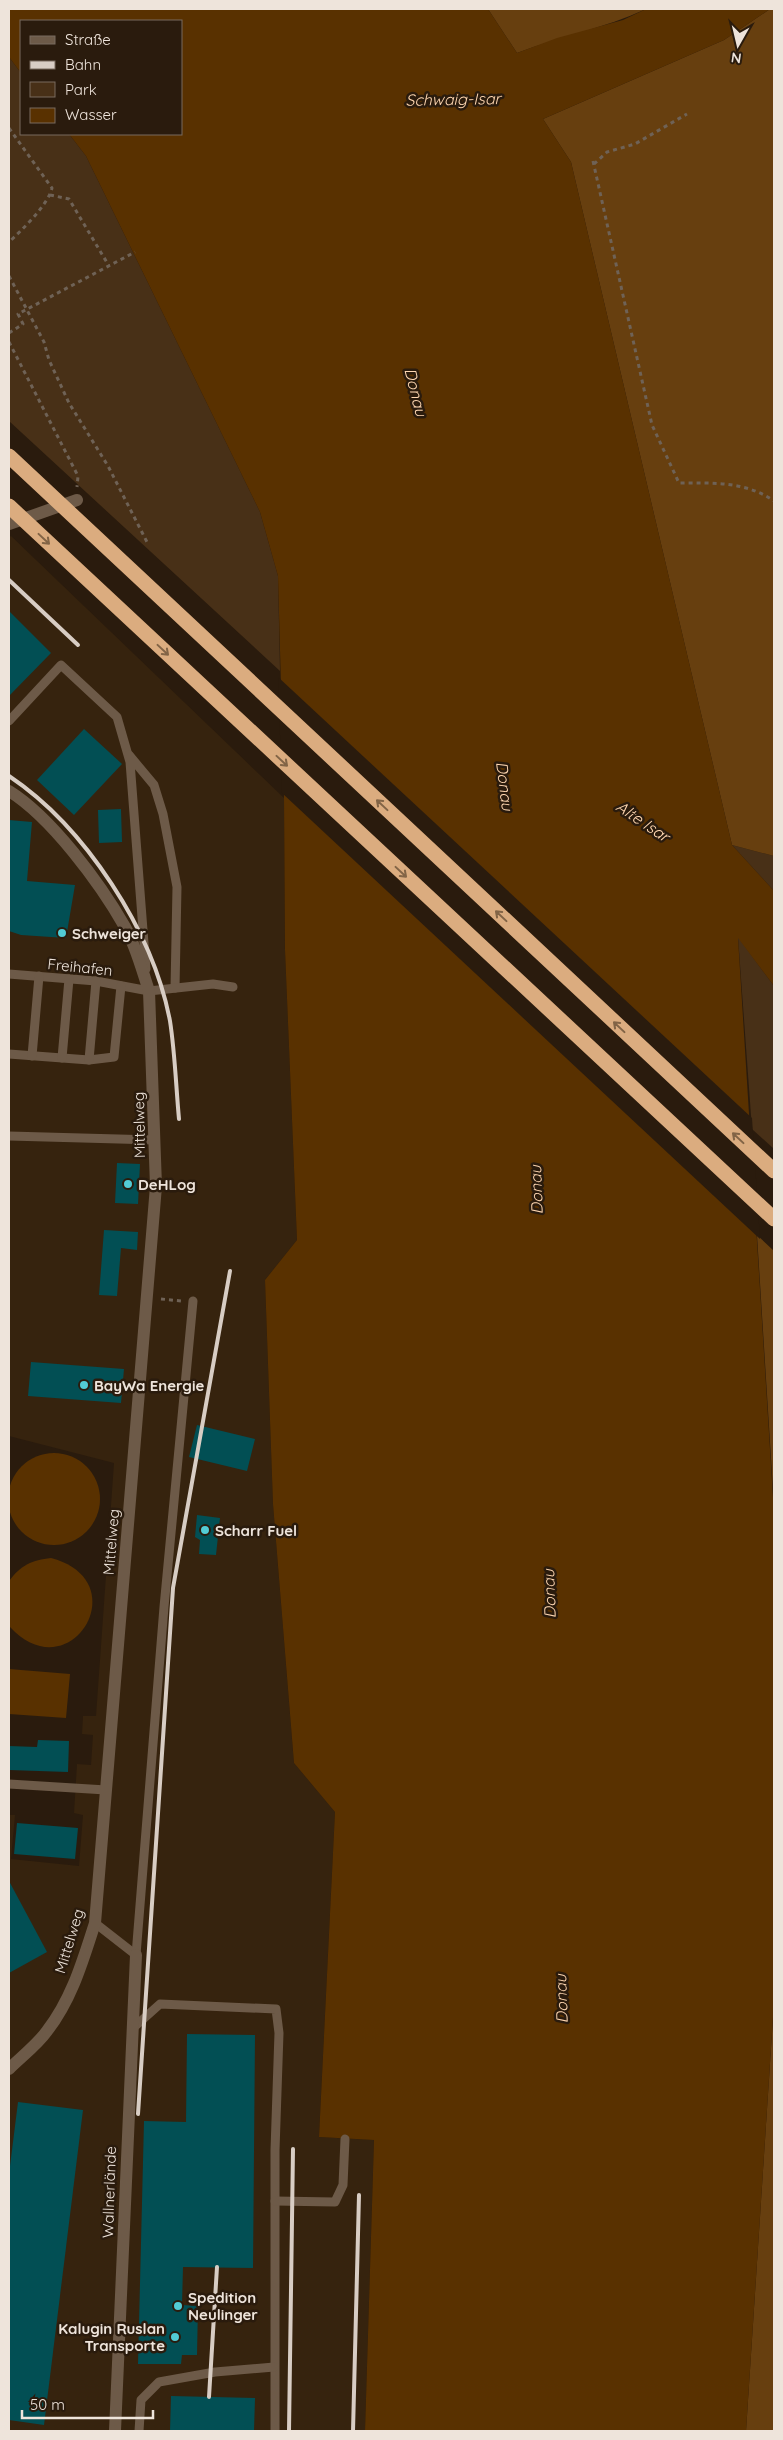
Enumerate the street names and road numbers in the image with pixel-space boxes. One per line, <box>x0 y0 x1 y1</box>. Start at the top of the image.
street label: Freihafen <box>47 954 113 980</box>
street label: Mittelweg <box>129 1092 149 1158</box>
street label: Mittelweg <box>99 1508 123 1576</box>
street label: Mittelweg <box>50 1906 88 1976</box>
street label: Wallnerlände <box>98 2146 120 2238</box>

